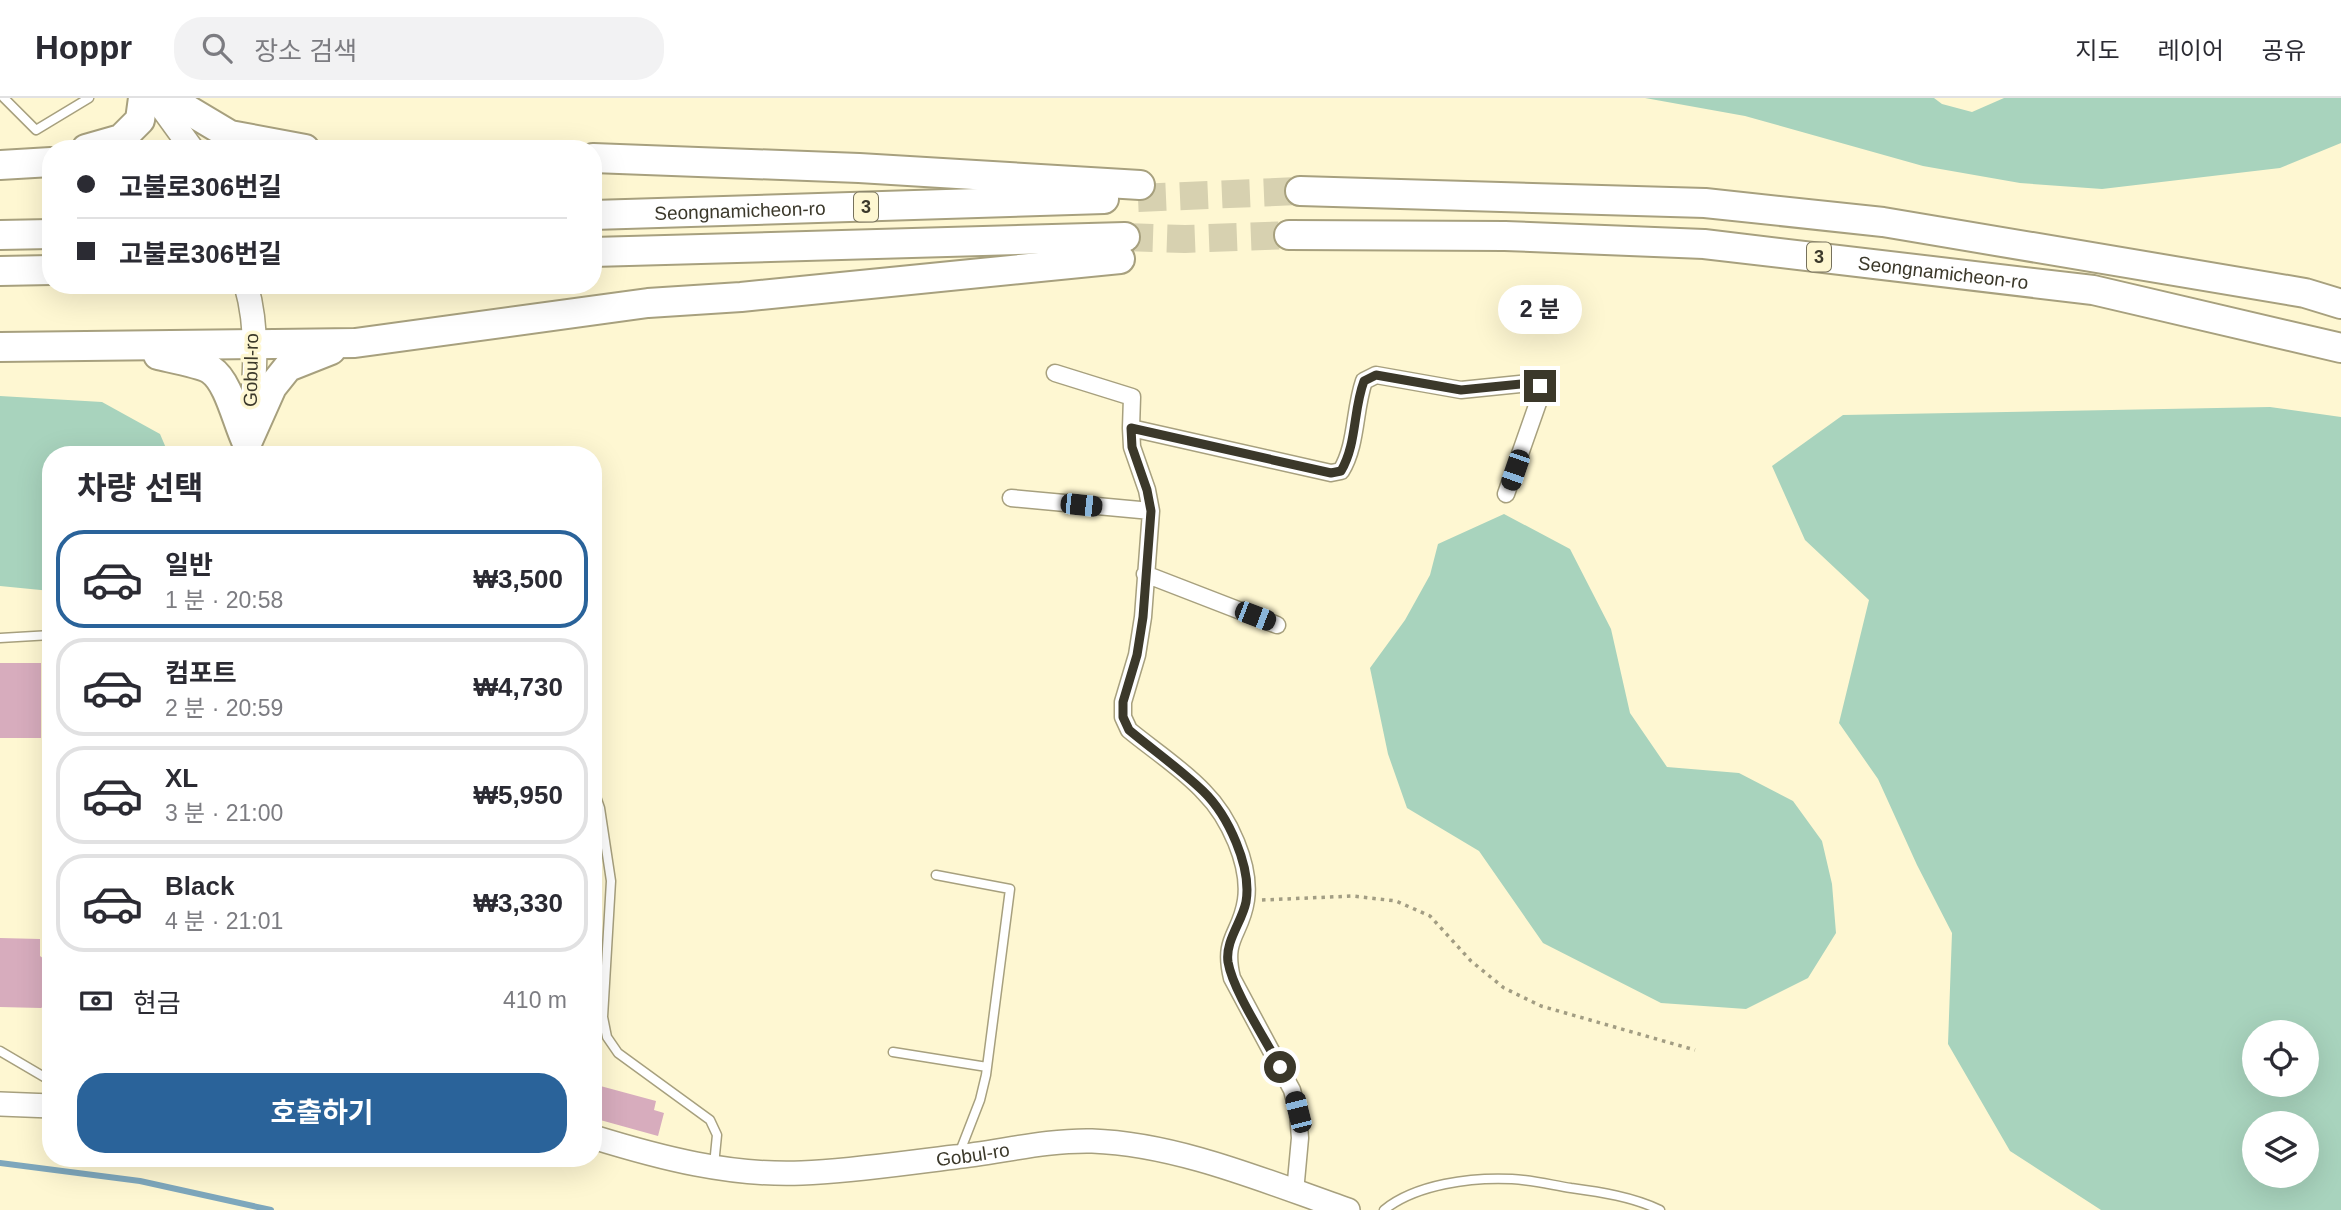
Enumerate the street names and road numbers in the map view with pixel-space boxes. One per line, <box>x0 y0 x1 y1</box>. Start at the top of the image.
road number: 3 <box>854 192 878 222</box>
street label: Seongnamicheon-ro <box>654 197 826 224</box>
road number: 3 <box>1807 242 1831 272</box>
street label: Seongnamicheon-ro <box>1857 252 2029 293</box>
street label: Gobul-ro <box>240 333 262 407</box>
street label: Gobul-ro <box>935 1139 1011 1170</box>

